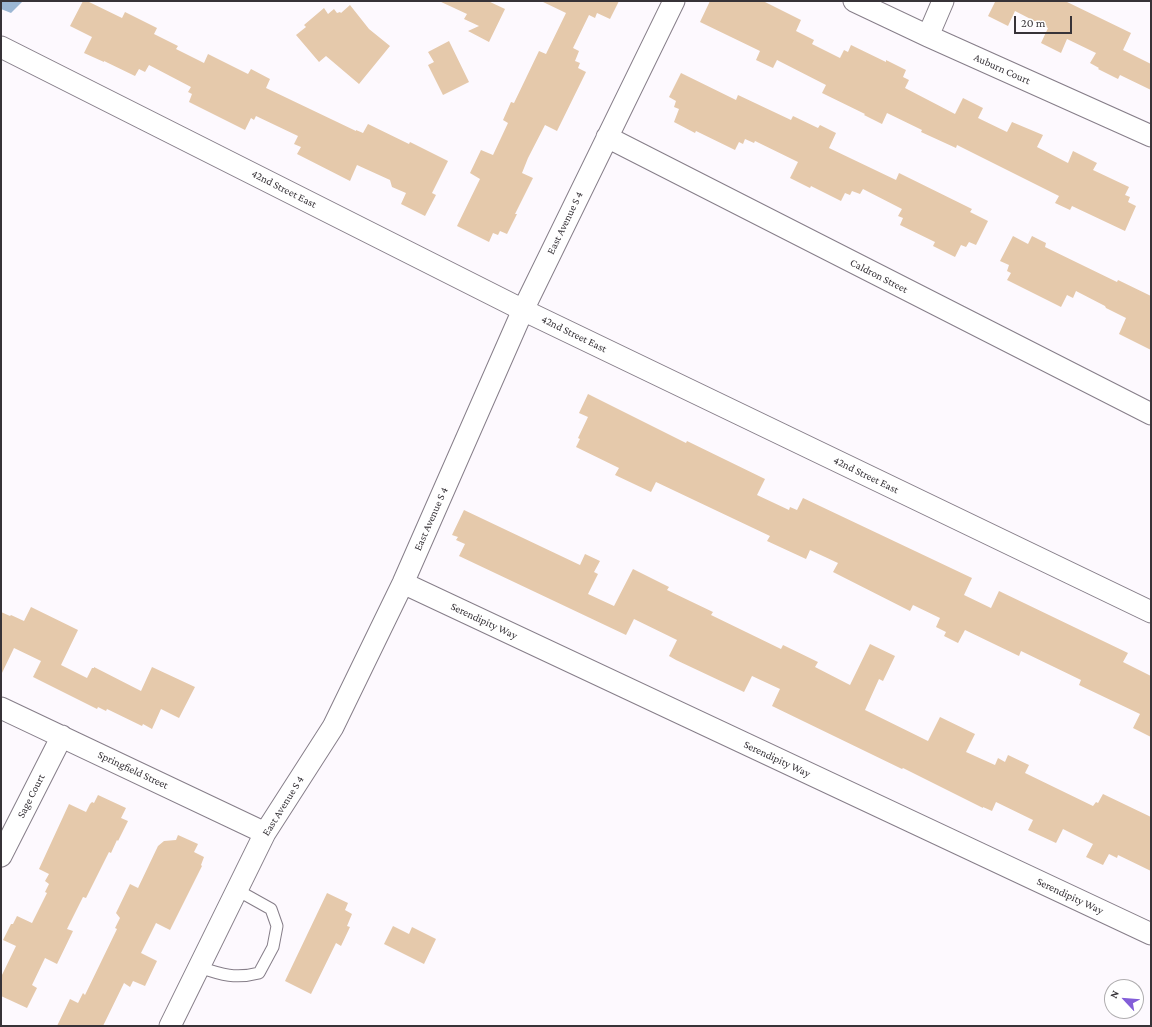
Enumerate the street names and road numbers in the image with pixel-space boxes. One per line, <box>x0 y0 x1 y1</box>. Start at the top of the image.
street label: Auburn Court <box>972 51 1032 87</box>
street label: 42nd Street East <box>249 167 319 211</box>
street label: East Avenue S 4 <box>544 189 586 257</box>
street label: Caldron Street <box>848 256 910 296</box>
street label: 42nd Street East <box>539 312 609 356</box>
street label: 42nd Street East <box>831 453 901 497</box>
street label: East Avenue S 4 <box>411 485 451 553</box>
street label: Serendipity Way <box>449 600 519 642</box>
street label: Serendipity Way <box>742 738 812 780</box>
street label: Springfield Street <box>96 748 170 792</box>
street label: Sage Court <box>14 772 48 820</box>
street label: East Avenue S 4 <box>259 774 307 838</box>
street label: Serendipity Way <box>1035 875 1105 917</box>

